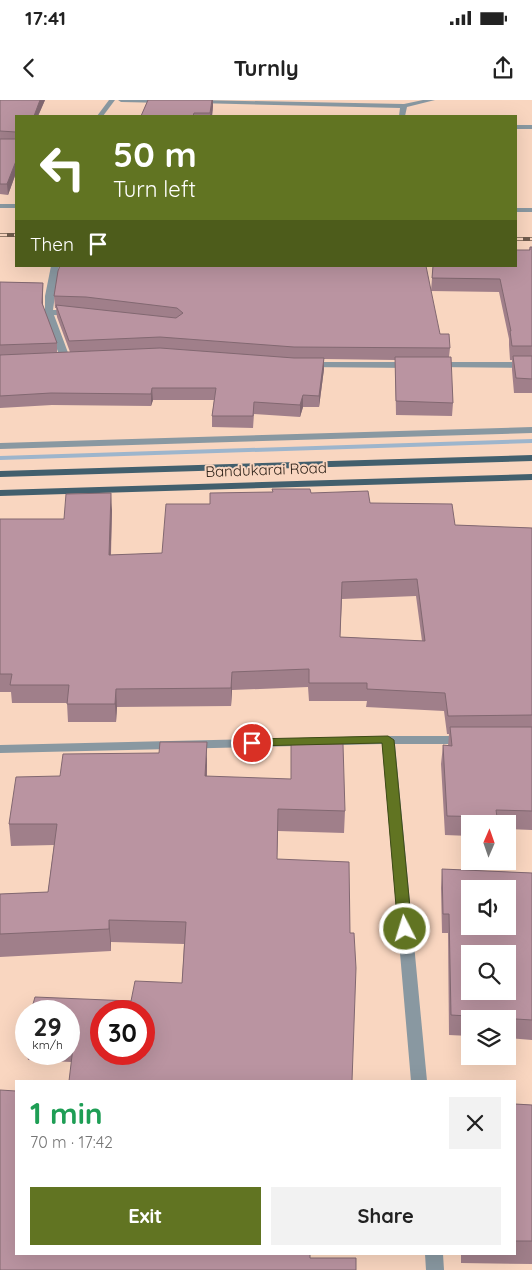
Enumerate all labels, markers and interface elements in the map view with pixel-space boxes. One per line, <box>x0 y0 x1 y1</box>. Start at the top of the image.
text: 17:41 <box>25 6 66 30</box>
icon: back <box>15 54 43 82</box>
text: Turnly <box>233 54 299 82</box>
icon: share <box>489 54 517 82</box>
text: 50 m <box>113 132 197 176</box>
icon: left <box>30 135 95 200</box>
text: Turn left <box>113 175 196 203</box>
icon: arrive <box>84 230 112 258</box>
text: Then <box>30 232 74 256</box>
street label: Bandukarai Road <box>205 458 327 481</box>
pin <box>231 722 273 764</box>
icon: arrive <box>238 729 266 757</box>
north arrow <box>461 815 516 870</box>
map controls <box>461 815 516 1065</box>
button: sound <box>461 880 516 935</box>
position arrow <box>378 902 430 954</box>
button: search <box>461 945 516 1000</box>
speed limit sign: 30 <box>90 1000 155 1065</box>
button: layers <box>461 1010 516 1065</box>
text: 29 <box>33 1011 62 1042</box>
text: km/h <box>32 1037 63 1052</box>
text: 1 min <box>30 1094 103 1132</box>
button: close <box>449 1097 501 1149</box>
text: 70 m · 17:42 <box>30 1132 113 1152</box>
button: Exit <box>30 1187 261 1245</box>
button: Share <box>271 1187 501 1245</box>

